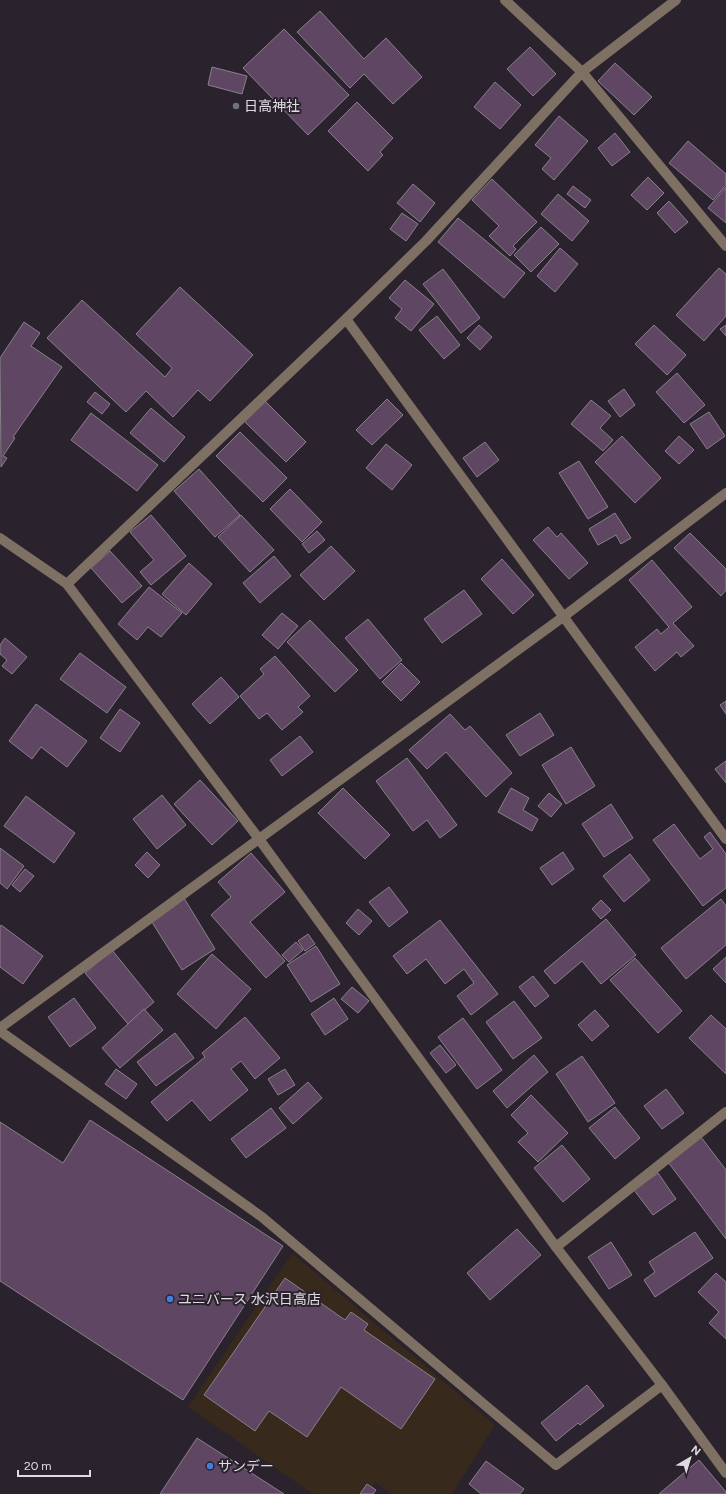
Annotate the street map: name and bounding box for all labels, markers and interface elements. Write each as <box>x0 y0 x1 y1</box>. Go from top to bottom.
place label: 日高神社 <box>244 98 300 115</box>
marker: 日高神社 <box>231 101 241 111</box>
place label: ユニバース 水沢日高店 <box>178 1291 321 1308</box>
marker: ユニバース 水沢日高店 <box>165 1294 175 1304</box>
north arrow <box>670 1438 710 1478</box>
text: N <box>688 1443 703 1458</box>
scale bar <box>18 1452 90 1478</box>
place label: サンデー <box>218 1458 274 1475</box>
text: 20 m <box>24 1459 52 1473</box>
marker: サンデー <box>205 1461 215 1471</box>

